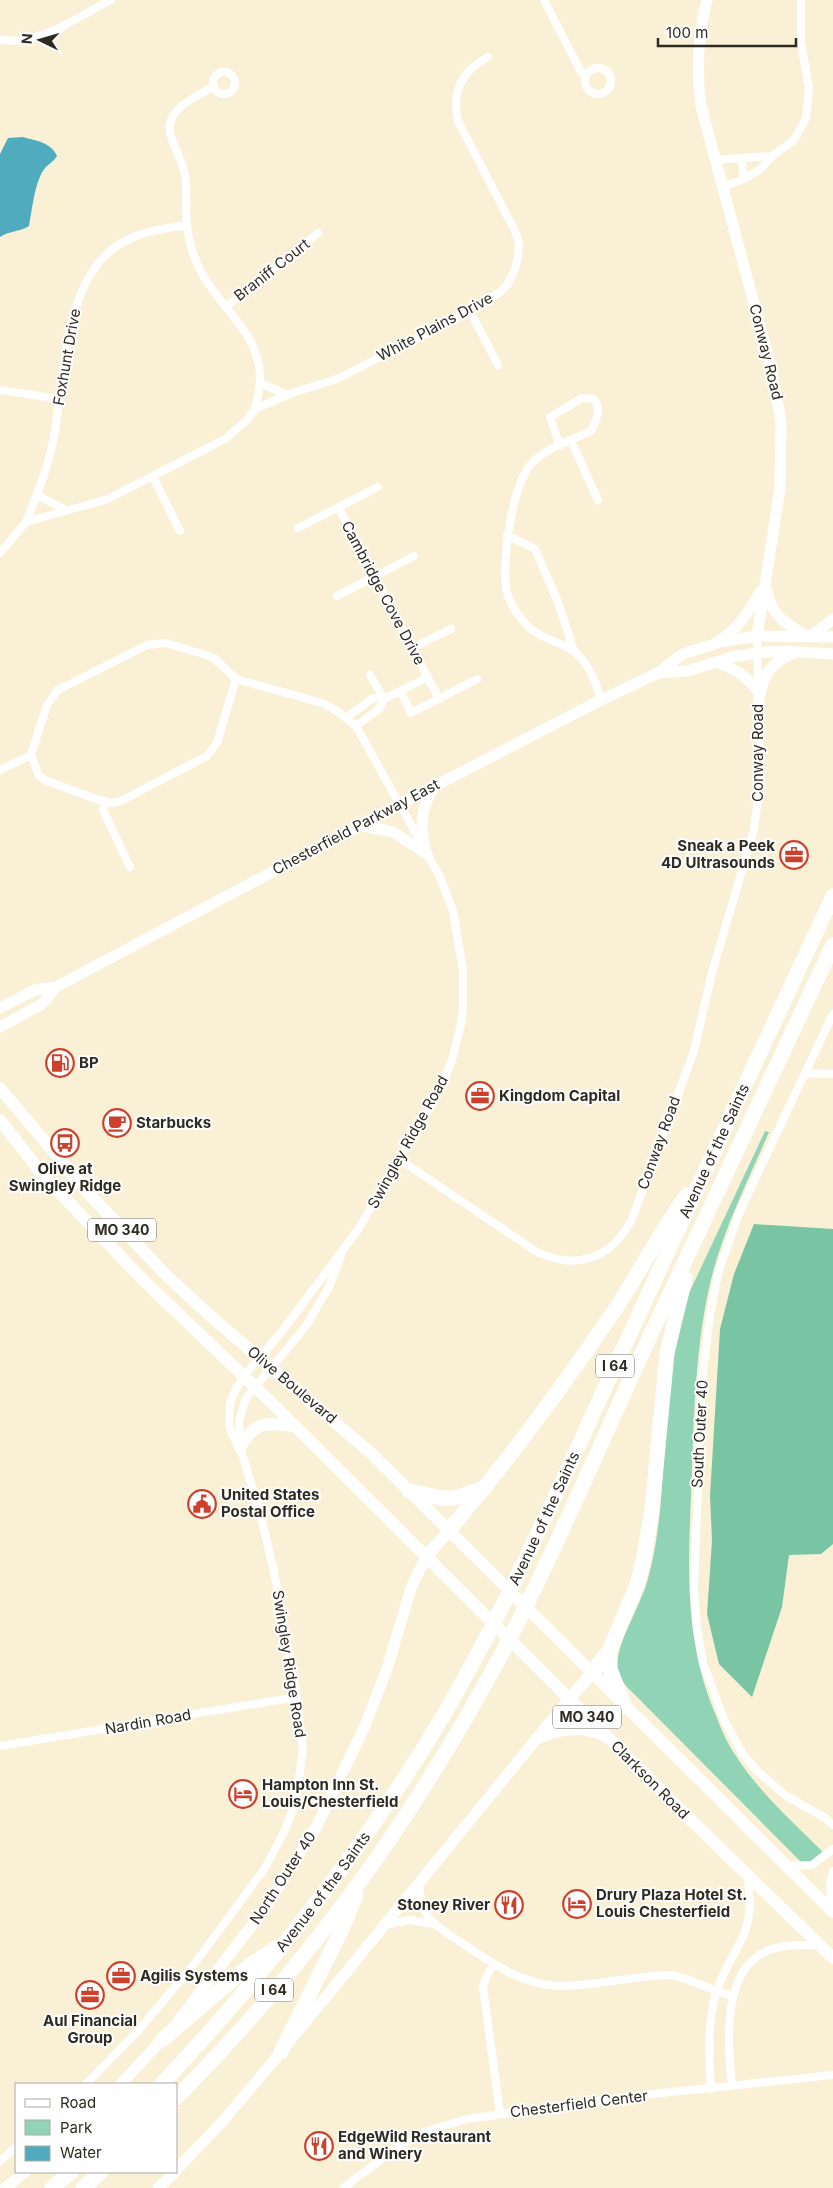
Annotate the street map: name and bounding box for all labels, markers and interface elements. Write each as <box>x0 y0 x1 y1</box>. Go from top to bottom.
north arrow <box>15 15 65 65</box>
scale bar <box>658 15 796 47</box>
text: 100 m <box>666 23 708 42</box>
text: N <box>18 33 35 45</box>
street label: Braniff Court <box>230 234 313 305</box>
street label: White Plains Drive <box>374 288 496 365</box>
street label: Conway Road <box>745 302 788 402</box>
street label: Foxhunt Drive <box>49 307 84 407</box>
street label: Cambridge Cove Drive <box>337 517 430 668</box>
street label: Conway Road <box>748 704 767 802</box>
street label: Chesterfield Parkway East <box>269 774 443 879</box>
place label: Sneak a Peek 4D Ultrasounds <box>661 836 775 872</box>
office icon: Sneak a Peek 4D Ultrasounds <box>779 840 809 870</box>
fuel station icon: BP <box>45 1048 75 1078</box>
place label: BP <box>79 1053 99 1072</box>
street label: Swingley Ridge Road <box>363 1072 452 1212</box>
street label: Avenue of the Saints <box>675 1080 753 1221</box>
office icon: Kingdom Capital <box>465 1081 495 1111</box>
place label: Kingdom Capital <box>499 1086 620 1105</box>
street label: Conway Road <box>633 1093 684 1192</box>
cafe icon: Starbucks <box>102 1108 132 1138</box>
place label: Starbucks <box>136 1113 211 1132</box>
bus stop icon: Olive at Swingley Ridge <box>50 1128 80 1158</box>
place label: Olive at Swingley Ridge <box>9 1159 121 1195</box>
road number: MO 340 <box>88 1218 156 1242</box>
street label: Olive Boulevard <box>244 1342 341 1428</box>
road number: I 64 <box>596 1354 634 1378</box>
street label: South Outer 40 <box>687 1379 712 1489</box>
street label: Avenue of the Saints <box>504 1448 584 1588</box>
place label: United States Postal Office <box>221 1485 319 1521</box>
public building icon: United States Postal Office <box>187 1489 217 1519</box>
street label: Swingley Ridge Road <box>268 1589 311 1739</box>
street label: Nardin Road <box>103 1705 193 1738</box>
road number: MO 340 <box>553 1705 621 1728</box>
street label: Clarkson Road <box>607 1736 694 1823</box>
place label: Hampton Inn St. Louis/Chesterfield <box>262 1775 398 1811</box>
hotel icon: Hampton Inn St. Louis/Chesterfield <box>228 1779 258 1809</box>
street label: North Outer 40 <box>245 1828 320 1928</box>
street label: Avenue of the Saints <box>271 1828 374 1956</box>
place label: Drury Plaza Hotel St. Louis Chesterfield <box>596 1885 747 1921</box>
hotel icon: Drury Plaza Hotel St. Louis Chesterfield <box>562 1889 592 1919</box>
restaurant icon: Stoney River <box>494 1890 524 1920</box>
place label: Stoney River <box>397 1895 490 1914</box>
office icon: Agilis Systems <box>106 1961 136 1991</box>
place label: Agilis Systems <box>140 1966 248 1985</box>
road number: I 64 <box>255 1978 293 2002</box>
office icon: Aul Financial Group <box>75 1980 105 2010</box>
place label: Aul Financial Group <box>43 2011 137 2047</box>
legend <box>15 2083 178 2173</box>
street label: Chesterfield Center <box>509 2086 649 2121</box>
text: Road <box>60 2093 96 2112</box>
text: Park <box>60 2118 93 2137</box>
place label: EdgeWild Restaurant and Winery <box>338 2127 492 2163</box>
restaurant icon: EdgeWild Restaurant and Winery <box>304 2131 334 2161</box>
text: Water <box>60 2143 102 2162</box>

